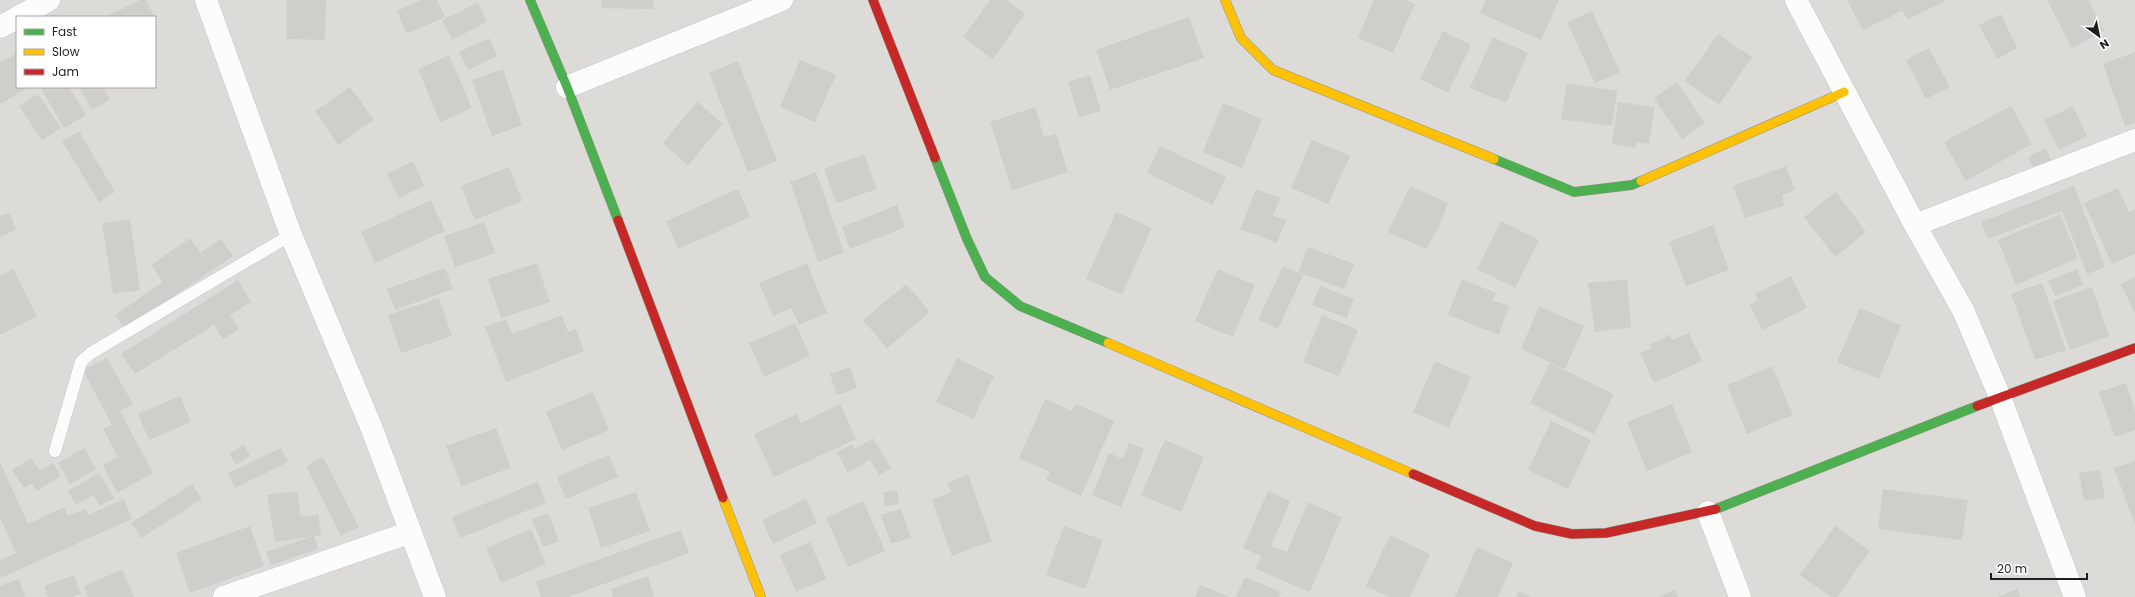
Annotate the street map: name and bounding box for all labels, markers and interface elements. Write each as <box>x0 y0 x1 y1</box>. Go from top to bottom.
legend <box>16 16 156 88</box>
north arrow <box>2079 16 2119 56</box>
text: Fast <box>52 23 77 40</box>
text: N <box>2097 35 2112 53</box>
text: Slow <box>52 43 80 60</box>
text: Jam <box>52 63 79 80</box>
scale bar <box>1991 555 2087 581</box>
text: 20 m <box>1997 560 2027 577</box>

